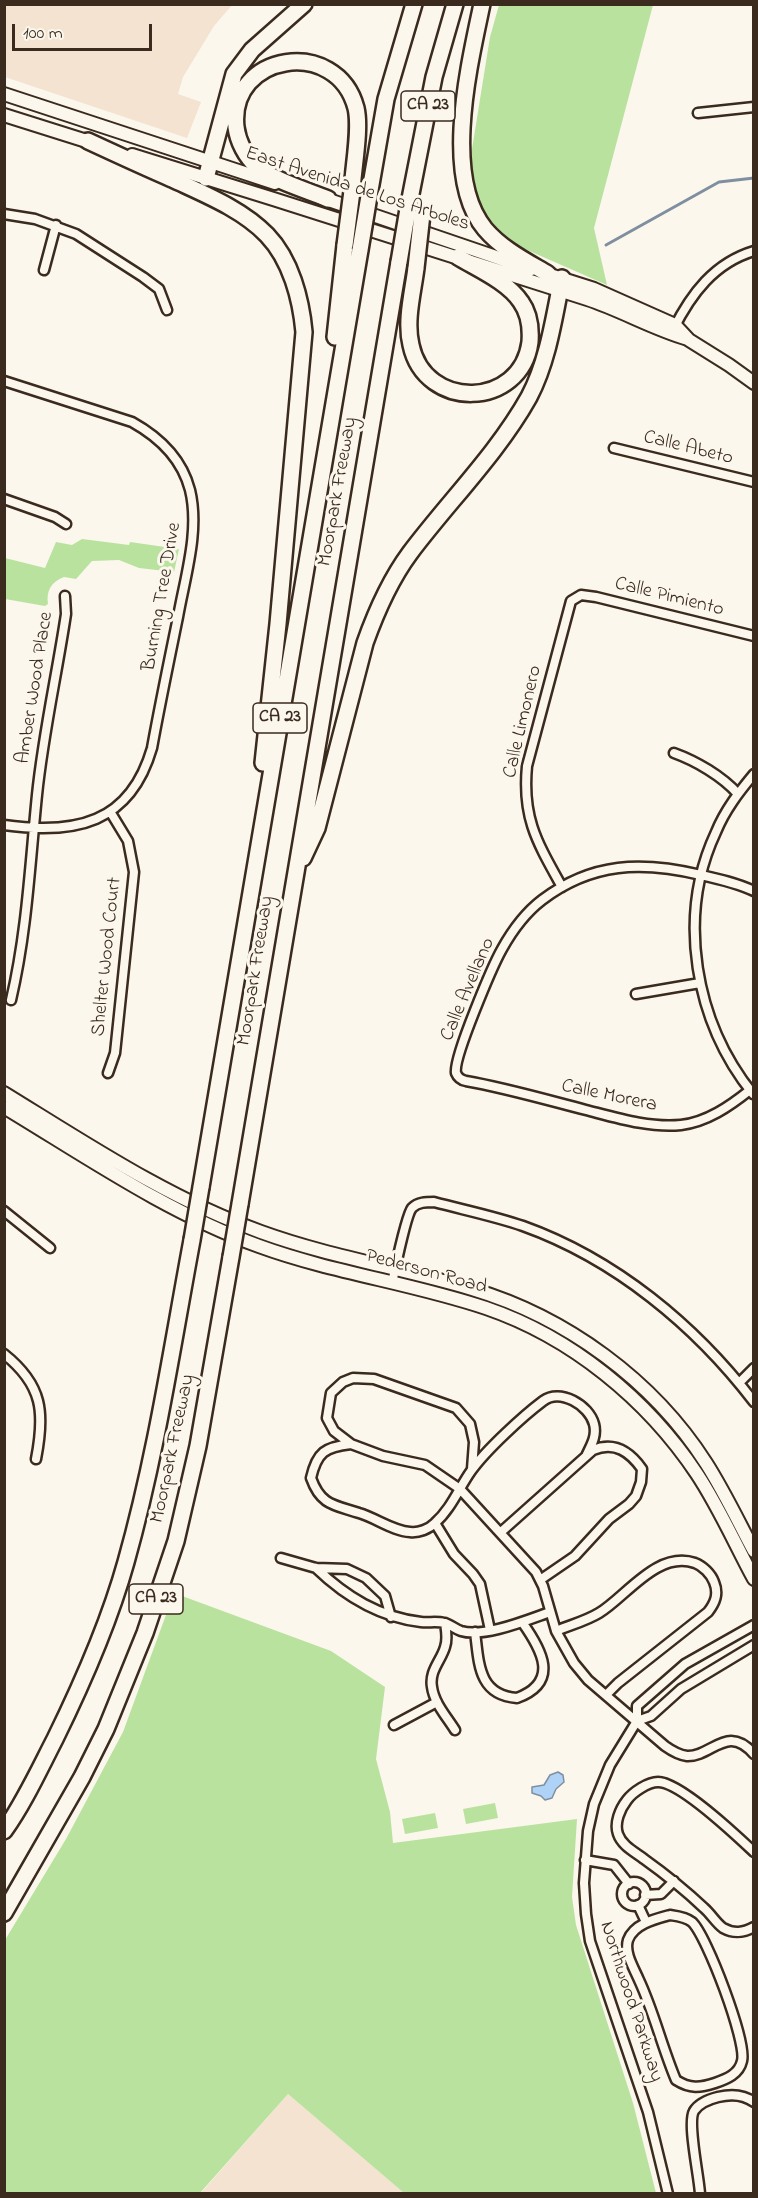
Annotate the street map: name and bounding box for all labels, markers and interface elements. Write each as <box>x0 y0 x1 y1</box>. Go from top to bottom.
scale bar <box>15 12 154 50</box>
text: 100 m <box>23 21 63 47</box>
road number: CA 23 <box>401 91 455 121</box>
street label: East Avenida de Los Arboles <box>242 142 472 238</box>
street label: Moorpark Freeway <box>314 415 364 569</box>
street label: Calle Abeto <box>641 426 735 472</box>
street label: Burning Tree Drive <box>138 521 188 673</box>
street label: Calle Pimiento <box>612 573 726 623</box>
street label: Amber Wood Place <box>12 610 60 766</box>
street label: Calle Limonero <box>499 663 549 781</box>
road number: CA 23 <box>253 703 307 733</box>
street label: Shelter Wood Court <box>88 876 128 1038</box>
street label: Moorpark Freeway <box>233 894 281 1048</box>
street label: Calle Avellano <box>436 935 502 1045</box>
street label: Calle Morera <box>559 1075 659 1119</box>
street label: Pederson Road <box>363 1245 489 1301</box>
street label: Moorpark Freeway <box>147 1373 201 1525</box>
road number: CA 23 <box>129 1584 183 1614</box>
street label: Northwood Parkway <box>593 1919 667 2085</box>

